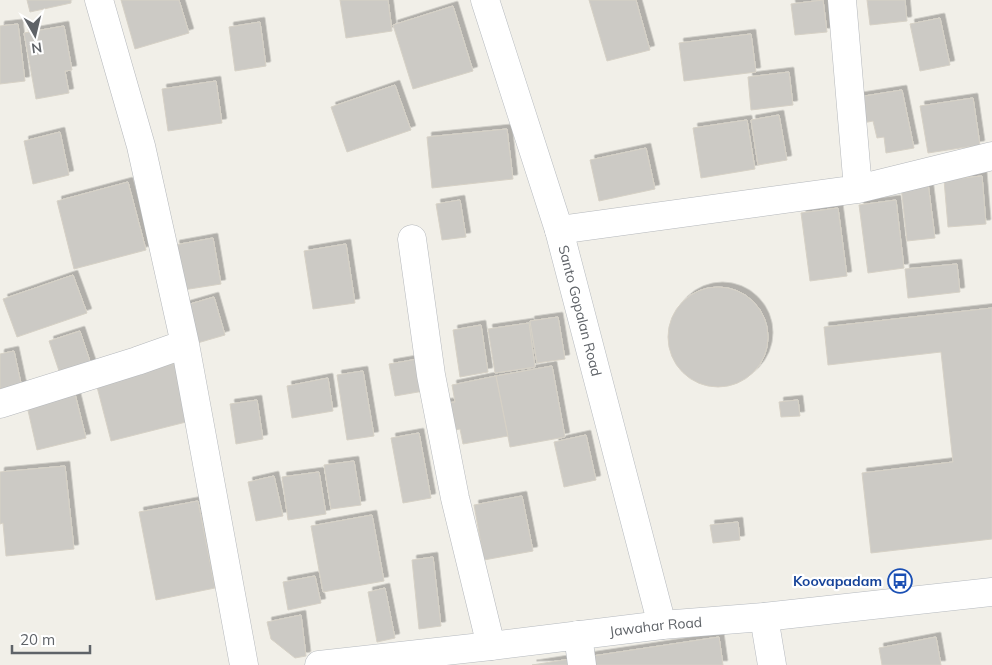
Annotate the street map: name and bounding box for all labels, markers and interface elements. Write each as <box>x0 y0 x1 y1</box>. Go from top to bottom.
north arrow <box>10 10 60 60</box>
text: N <box>30 38 43 58</box>
street label: Santo Gopalan Road <box>554 243 606 378</box>
bus stop icon: Koovapadam <box>887 568 913 594</box>
place label: Koovapadam <box>793 572 882 590</box>
street label: Jawahar Road <box>608 613 703 640</box>
scale bar <box>12 622 90 654</box>
text: 20 m <box>20 630 55 649</box>

